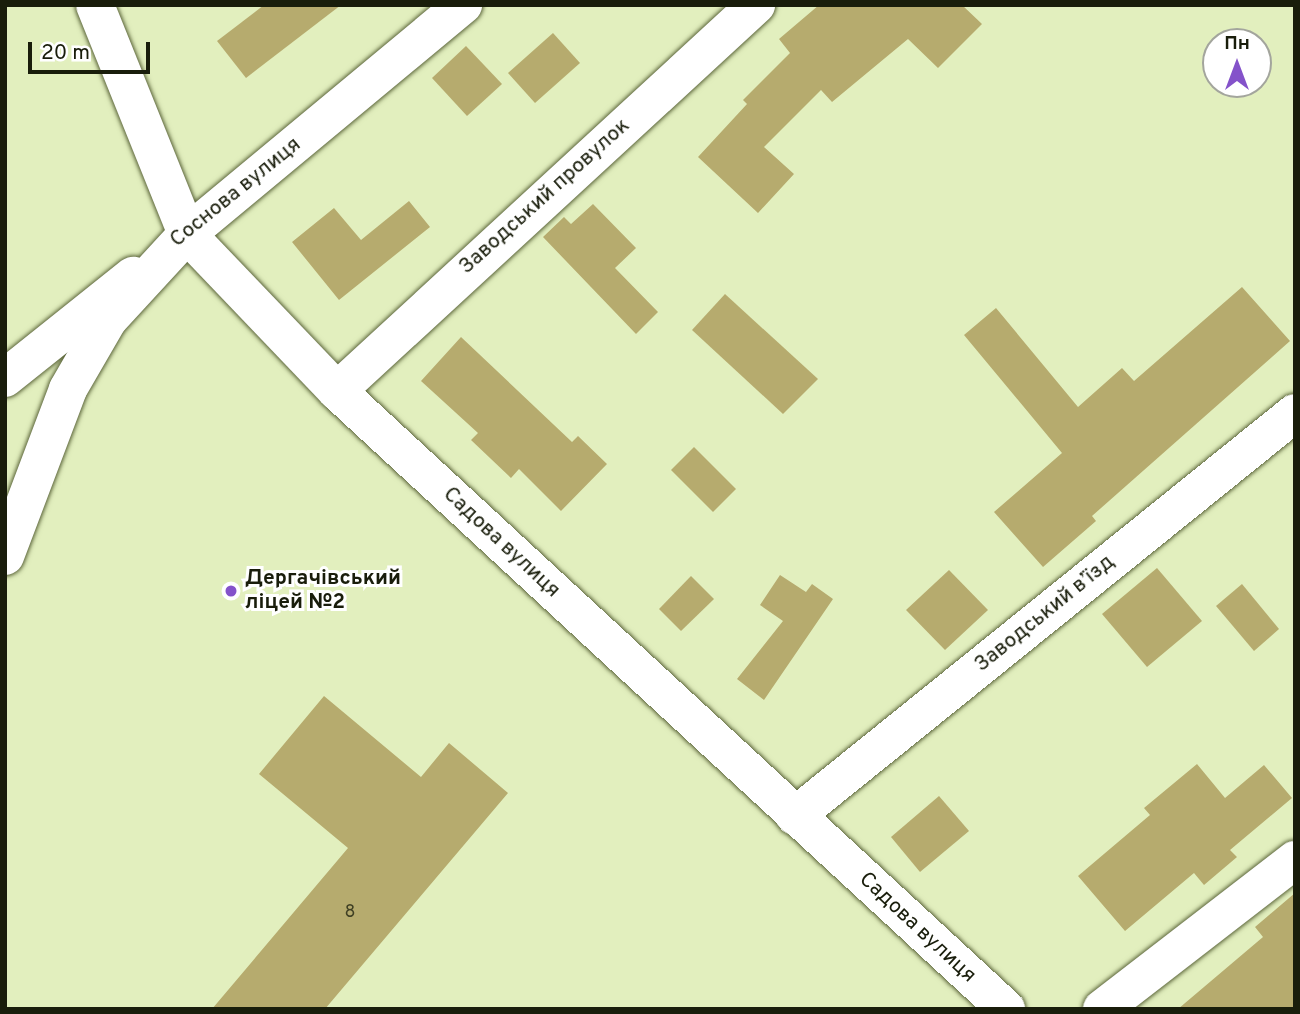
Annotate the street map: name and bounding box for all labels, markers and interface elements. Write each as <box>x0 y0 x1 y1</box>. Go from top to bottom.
scale bar <box>32 28 154 72</box>
north arrow <box>1202 28 1272 98</box>
text: Пн <box>1224 32 1250 56</box>
text: 20 m <box>41 40 90 67</box>
street label: Заводський провулок <box>455 114 635 280</box>
street label: Соснова вулиця <box>166 133 306 253</box>
street label: Садова вулиця <box>437 482 565 604</box>
street label: Заводський в’їзд <box>970 550 1120 678</box>
place label: Дергачівський ліцей №2 <box>245 566 401 616</box>
marker: Дергачівський ліцей №2 <box>223 583 239 599</box>
street label: Садова вулиця <box>853 867 981 989</box>
house number: 8 <box>345 902 355 924</box>

